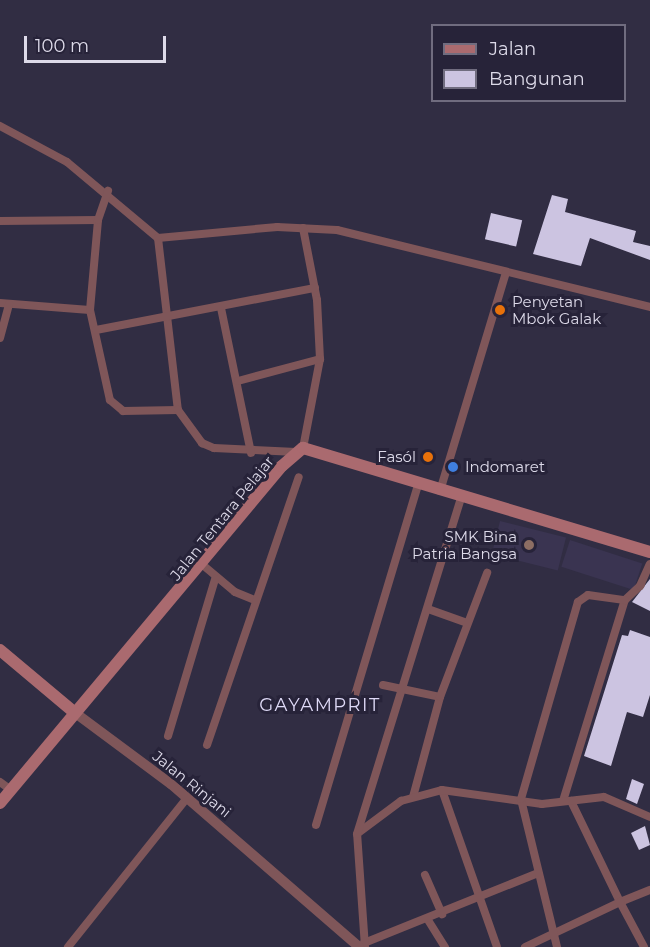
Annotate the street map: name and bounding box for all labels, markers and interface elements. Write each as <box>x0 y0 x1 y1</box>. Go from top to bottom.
scale bar <box>27 24 170 62</box>
legend <box>431 24 626 102</box>
text: 100 m <box>35 35 89 57</box>
text: Jalan <box>489 38 536 60</box>
text: Bangunan <box>489 68 585 90</box>
place label: Penyetan Mbok Galak <box>512 292 601 327</box>
marker: Penyetan Mbok Galak <box>493 303 507 317</box>
place label: Fasól <box>377 448 416 466</box>
marker: Fasól <box>421 450 435 464</box>
street label: Jalan Tentara Pelajar <box>166 452 278 584</box>
place label: Indomaret <box>465 458 545 476</box>
marker: Indomaret <box>446 460 460 474</box>
place label: SMK Bina Patria Bangsa <box>412 527 517 562</box>
marker: SMK Bina Patria Bangsa <box>522 538 536 552</box>
district label: GAYAMPRIT <box>259 694 381 716</box>
street label: Jalan Rinjani <box>149 747 235 821</box>

